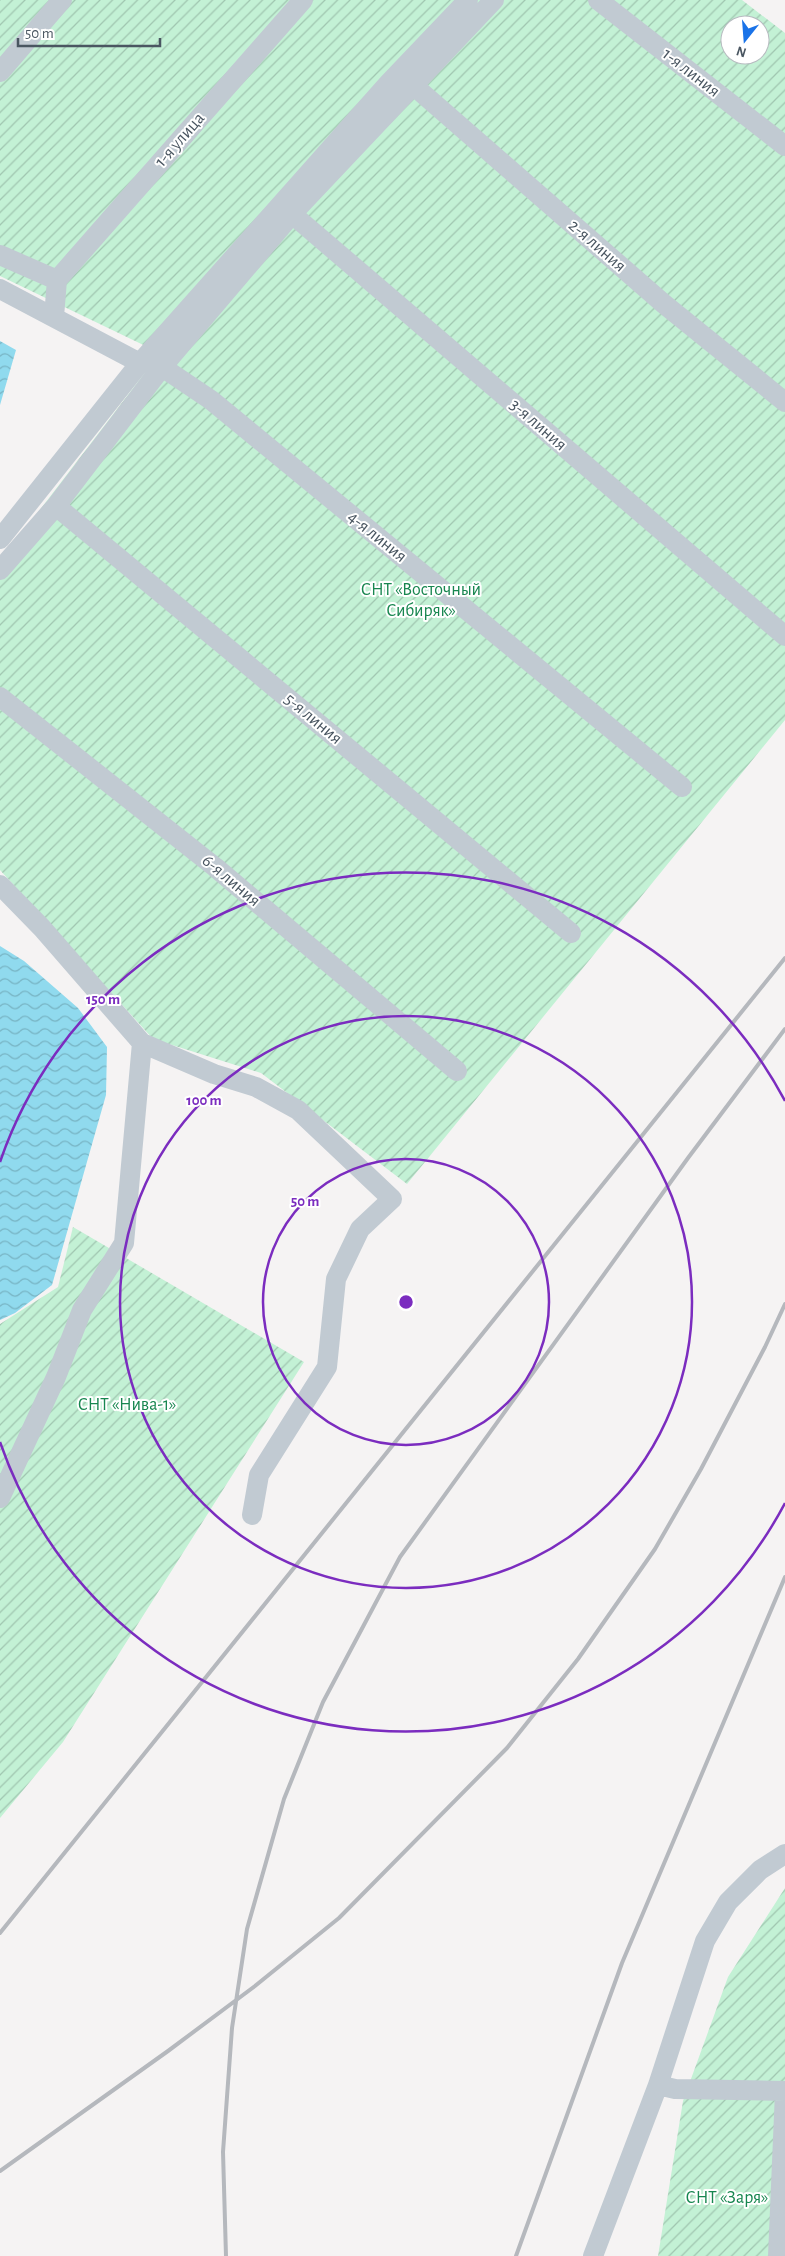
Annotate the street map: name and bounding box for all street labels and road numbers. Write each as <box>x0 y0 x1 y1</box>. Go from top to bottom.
street label: 1-я линия <box>659 45 723 101</box>
street label: 1-я улица <box>152 109 208 171</box>
street label: 2-я линия <box>565 216 629 276</box>
street label: 3-я линия <box>506 396 570 454</box>
street label: 4-я линия <box>344 508 410 566</box>
street label: 5-я линия <box>281 690 345 748</box>
street label: 6-я линия <box>198 852 264 910</box>

